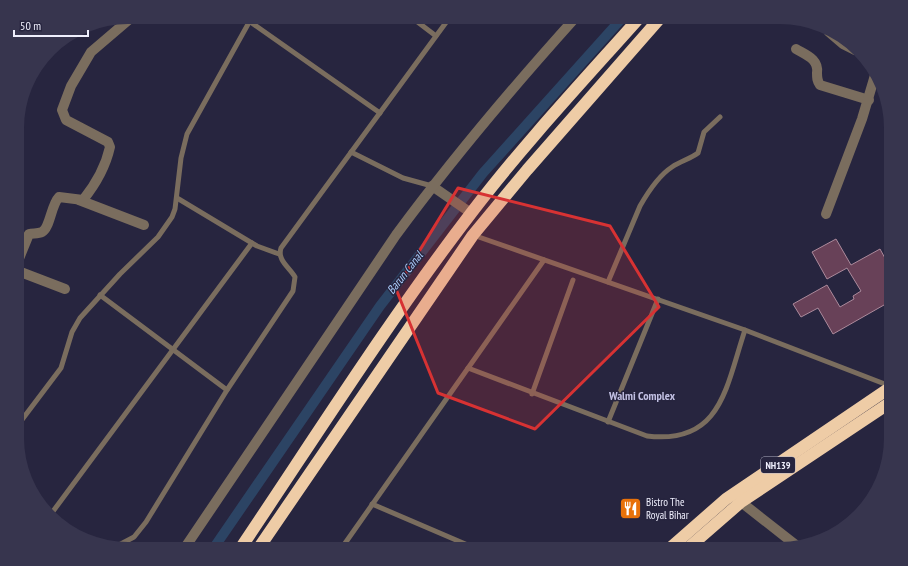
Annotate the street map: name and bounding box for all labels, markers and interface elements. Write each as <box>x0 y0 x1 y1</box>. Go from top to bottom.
scale bar <box>14 12 88 38</box>
text: 50 m <box>20 18 41 33</box>
water label: Barun Canal <box>383 248 427 297</box>
district label: Walmi Complex <box>608 388 676 403</box>
road number: NH139 <box>761 457 795 473</box>
restaurant icon: Bistro The Royal Bihar <box>618 495 644 521</box>
place label: Bistro The Royal Bihar <box>646 495 689 522</box>

